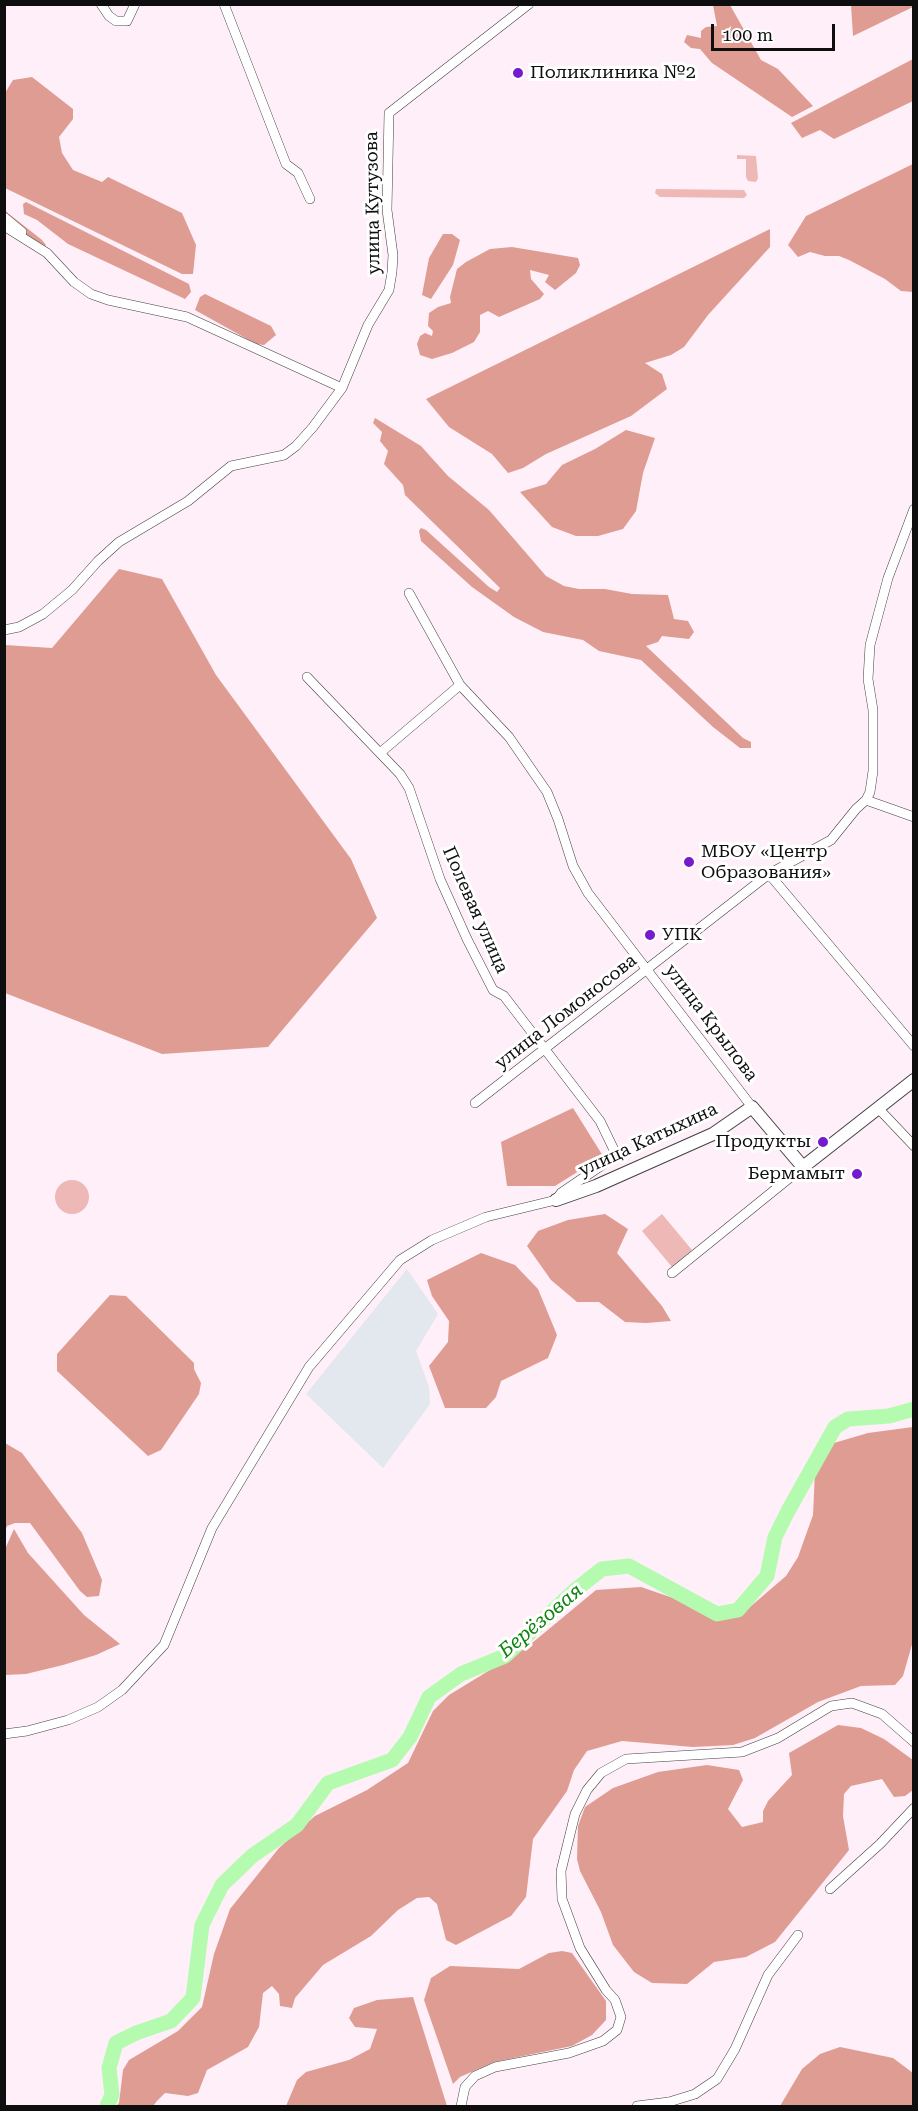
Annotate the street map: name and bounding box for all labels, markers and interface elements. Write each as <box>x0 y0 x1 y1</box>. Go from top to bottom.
scale bar <box>714 12 838 50</box>
text: 100 m <box>722 24 773 45</box>
place label: Поликлиника №2 <box>530 62 696 84</box>
marker: Поликлиника №2 <box>511 66 525 80</box>
street label: улица Кутузова <box>361 131 385 275</box>
place label: МБОУ «Центр Образования» <box>701 841 831 884</box>
street label: Полевая улица <box>437 843 513 977</box>
marker: МБОУ «Центр Образования» <box>682 855 696 869</box>
place label: УПК <box>662 924 702 946</box>
marker: УПК <box>643 928 657 942</box>
street label: улица Ломоносова <box>491 950 641 1074</box>
street label: улица Крылова <box>660 960 762 1086</box>
street label: улица Катыхина <box>575 1098 721 1182</box>
place label: Продукты <box>715 1131 811 1153</box>
marker: Продукты <box>816 1135 830 1149</box>
place label: Бермамыт <box>748 1163 845 1185</box>
marker: Бермамыт <box>850 1167 864 1181</box>
water label: Берёзовая <box>494 1579 588 1663</box>

